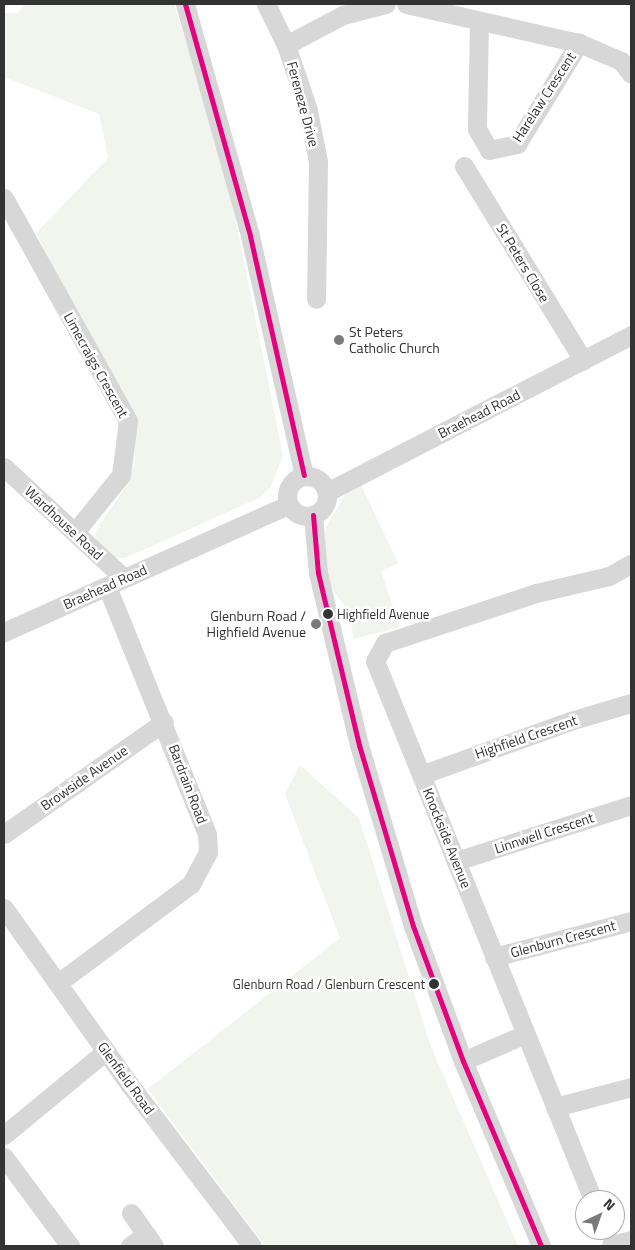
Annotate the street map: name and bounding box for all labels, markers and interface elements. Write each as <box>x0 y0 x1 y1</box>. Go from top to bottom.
street label: Harelaw Crescent <box>509 49 579 145</box>
street label: Fereneze Drive <box>284 59 322 149</box>
street label: St Peters Close <box>493 221 553 305</box>
street label: Limecraigs Crescent <box>60 309 132 421</box>
place label: St Peters Catholic Church <box>349 324 440 357</box>
marker: St Peters Catholic Church <box>333 334 345 346</box>
street label: Braehead Road <box>435 386 523 442</box>
street label: Wardhouse Road <box>21 483 107 563</box>
street label: Braehead Road <box>60 561 150 613</box>
place label: Highfield Avenue <box>337 606 429 622</box>
place label: Glenburn Road / Highfield Avenue <box>206 608 306 640</box>
marker: Highfield Avenue <box>323 609 333 619</box>
marker: Glenburn Road / Highfield Avenue <box>310 618 322 630</box>
street label: Highfield Crescent <box>473 712 579 762</box>
street label: Browside Avenue <box>37 742 131 814</box>
street label: Bardrain Road <box>165 742 211 826</box>
street label: Knockside Avenue <box>419 785 475 891</box>
street label: Linnwell Crescent <box>492 809 596 857</box>
street label: Glenburn Crescent <box>509 917 617 961</box>
place label: Glenburn Road / Glenburn Crescent <box>233 976 425 992</box>
marker: Glenburn Road / Glenburn Crescent <box>429 979 439 989</box>
street label: Glenfield Road <box>94 1039 158 1117</box>
north arrow <box>575 1190 625 1240</box>
text: N <box>599 1193 620 1215</box>

